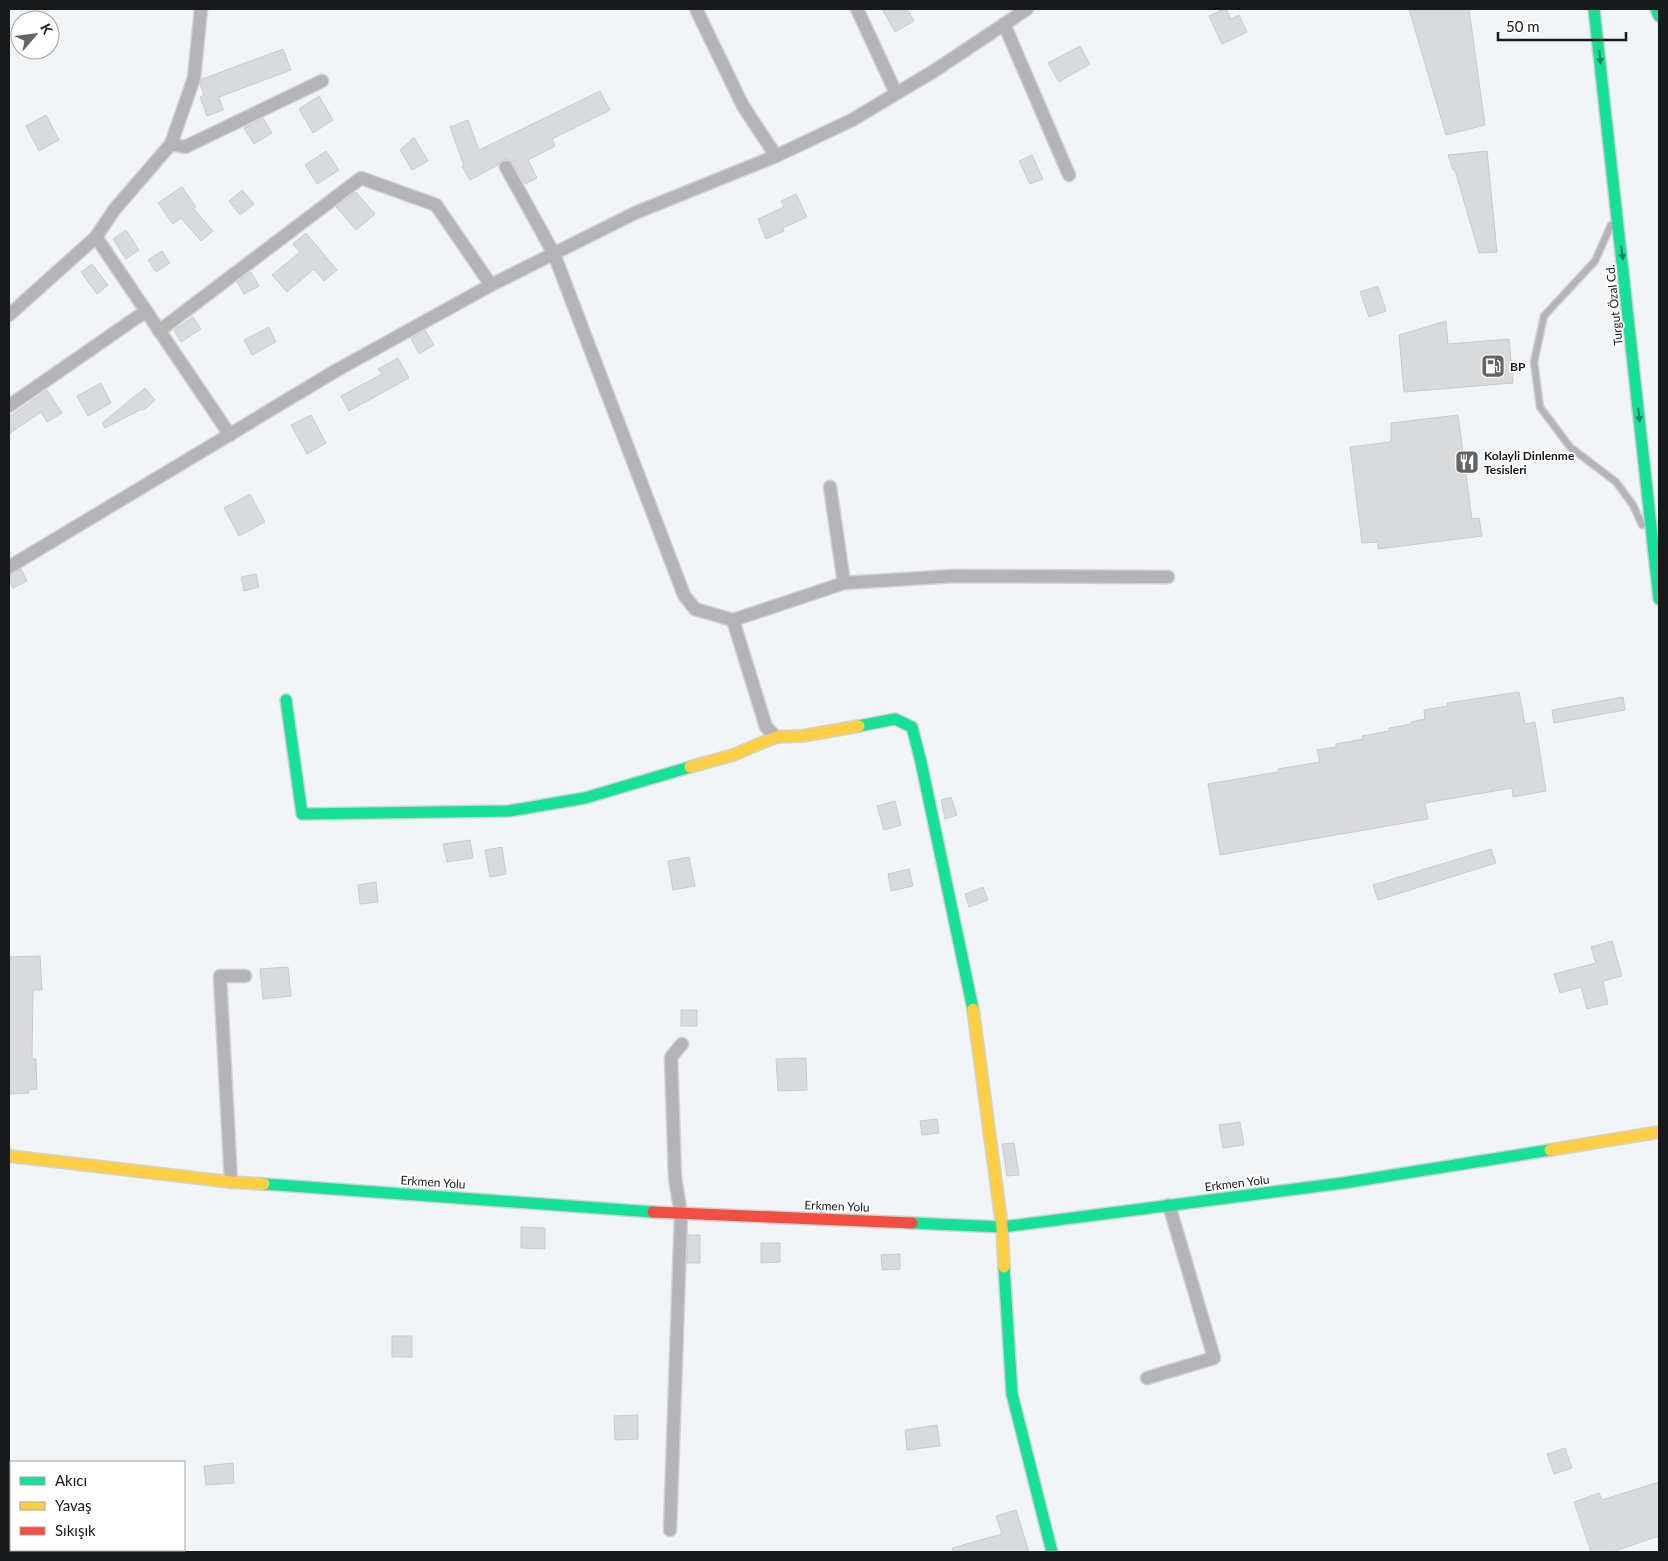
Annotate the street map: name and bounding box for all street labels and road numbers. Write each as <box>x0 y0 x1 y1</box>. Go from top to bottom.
street label: Turgut Özal Cd. <box>1602 264 1626 346</box>
street label: Erkmen Yolu <box>400 1172 466 1192</box>
street label: Erkmen Yolu <box>1204 1172 1270 1194</box>
street label: Erkmen Yolu <box>804 1197 870 1215</box>

